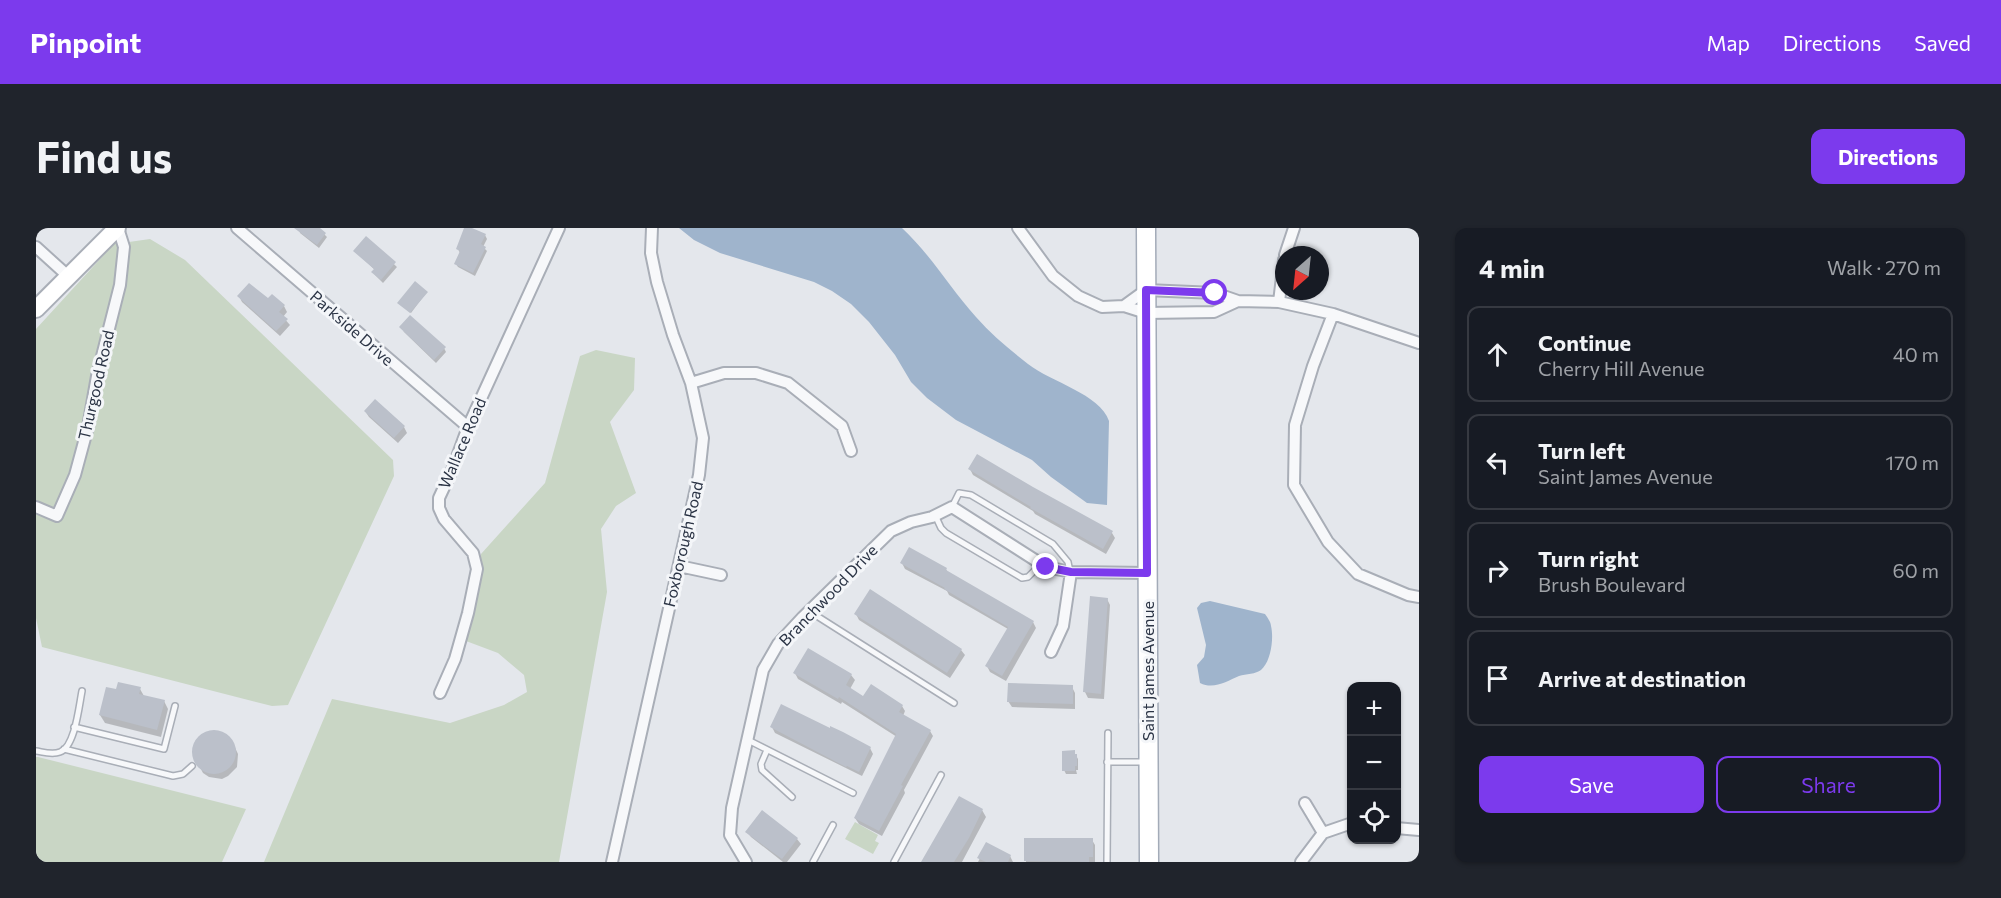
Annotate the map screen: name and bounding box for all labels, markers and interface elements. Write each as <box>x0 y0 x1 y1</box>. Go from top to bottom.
text: Pinpoint <box>30 25 141 59</box>
text: Map <box>1707 30 1750 55</box>
text: Directions <box>1783 30 1881 55</box>
text: Saved <box>1914 30 1971 55</box>
button: Directions <box>1811 129 1965 184</box>
text: Find us <box>36 130 172 182</box>
north arrow <box>1275 246 1329 300</box>
text: 4 min <box>1479 252 1545 283</box>
text: Walk · 270 m <box>1827 255 1941 279</box>
route start <box>1201 279 1227 305</box>
street label: Parkside Drive <box>307 286 398 369</box>
street label: Thurgood Road <box>74 328 117 442</box>
text: Continue <box>1538 329 1631 356</box>
icon: ahead <box>1481 338 1514 371</box>
text: 40 m <box>1893 342 1939 366</box>
text: Cherry Hill Avenue <box>1538 356 1705 380</box>
street label: Wallace Road <box>434 394 489 491</box>
text: Turn left <box>1538 437 1625 464</box>
icon: left <box>1481 446 1514 479</box>
text: 170 m <box>1886 450 1939 474</box>
text: Saint James Avenue <box>1538 464 1713 488</box>
street label: Foxborough Road <box>659 479 706 609</box>
street label: Branchwood Drive <box>774 540 881 649</box>
text: Turn right <box>1538 545 1639 572</box>
route end <box>1032 553 1058 579</box>
icon: right <box>1481 554 1514 587</box>
text: 60 m <box>1893 558 1939 582</box>
text: Brush Boulevard <box>1538 572 1686 596</box>
street label: Saint James Avenue <box>1138 601 1157 741</box>
icon: arrive <box>1481 662 1514 695</box>
text: Arrive at destination <box>1538 665 1746 692</box>
map controls <box>1347 682 1401 844</box>
button: + <box>1347 682 1401 736</box>
button: − <box>1347 736 1401 790</box>
button: Save <box>1479 756 1704 813</box>
button: Share <box>1716 756 1941 813</box>
button: locate <box>1347 790 1401 844</box>

